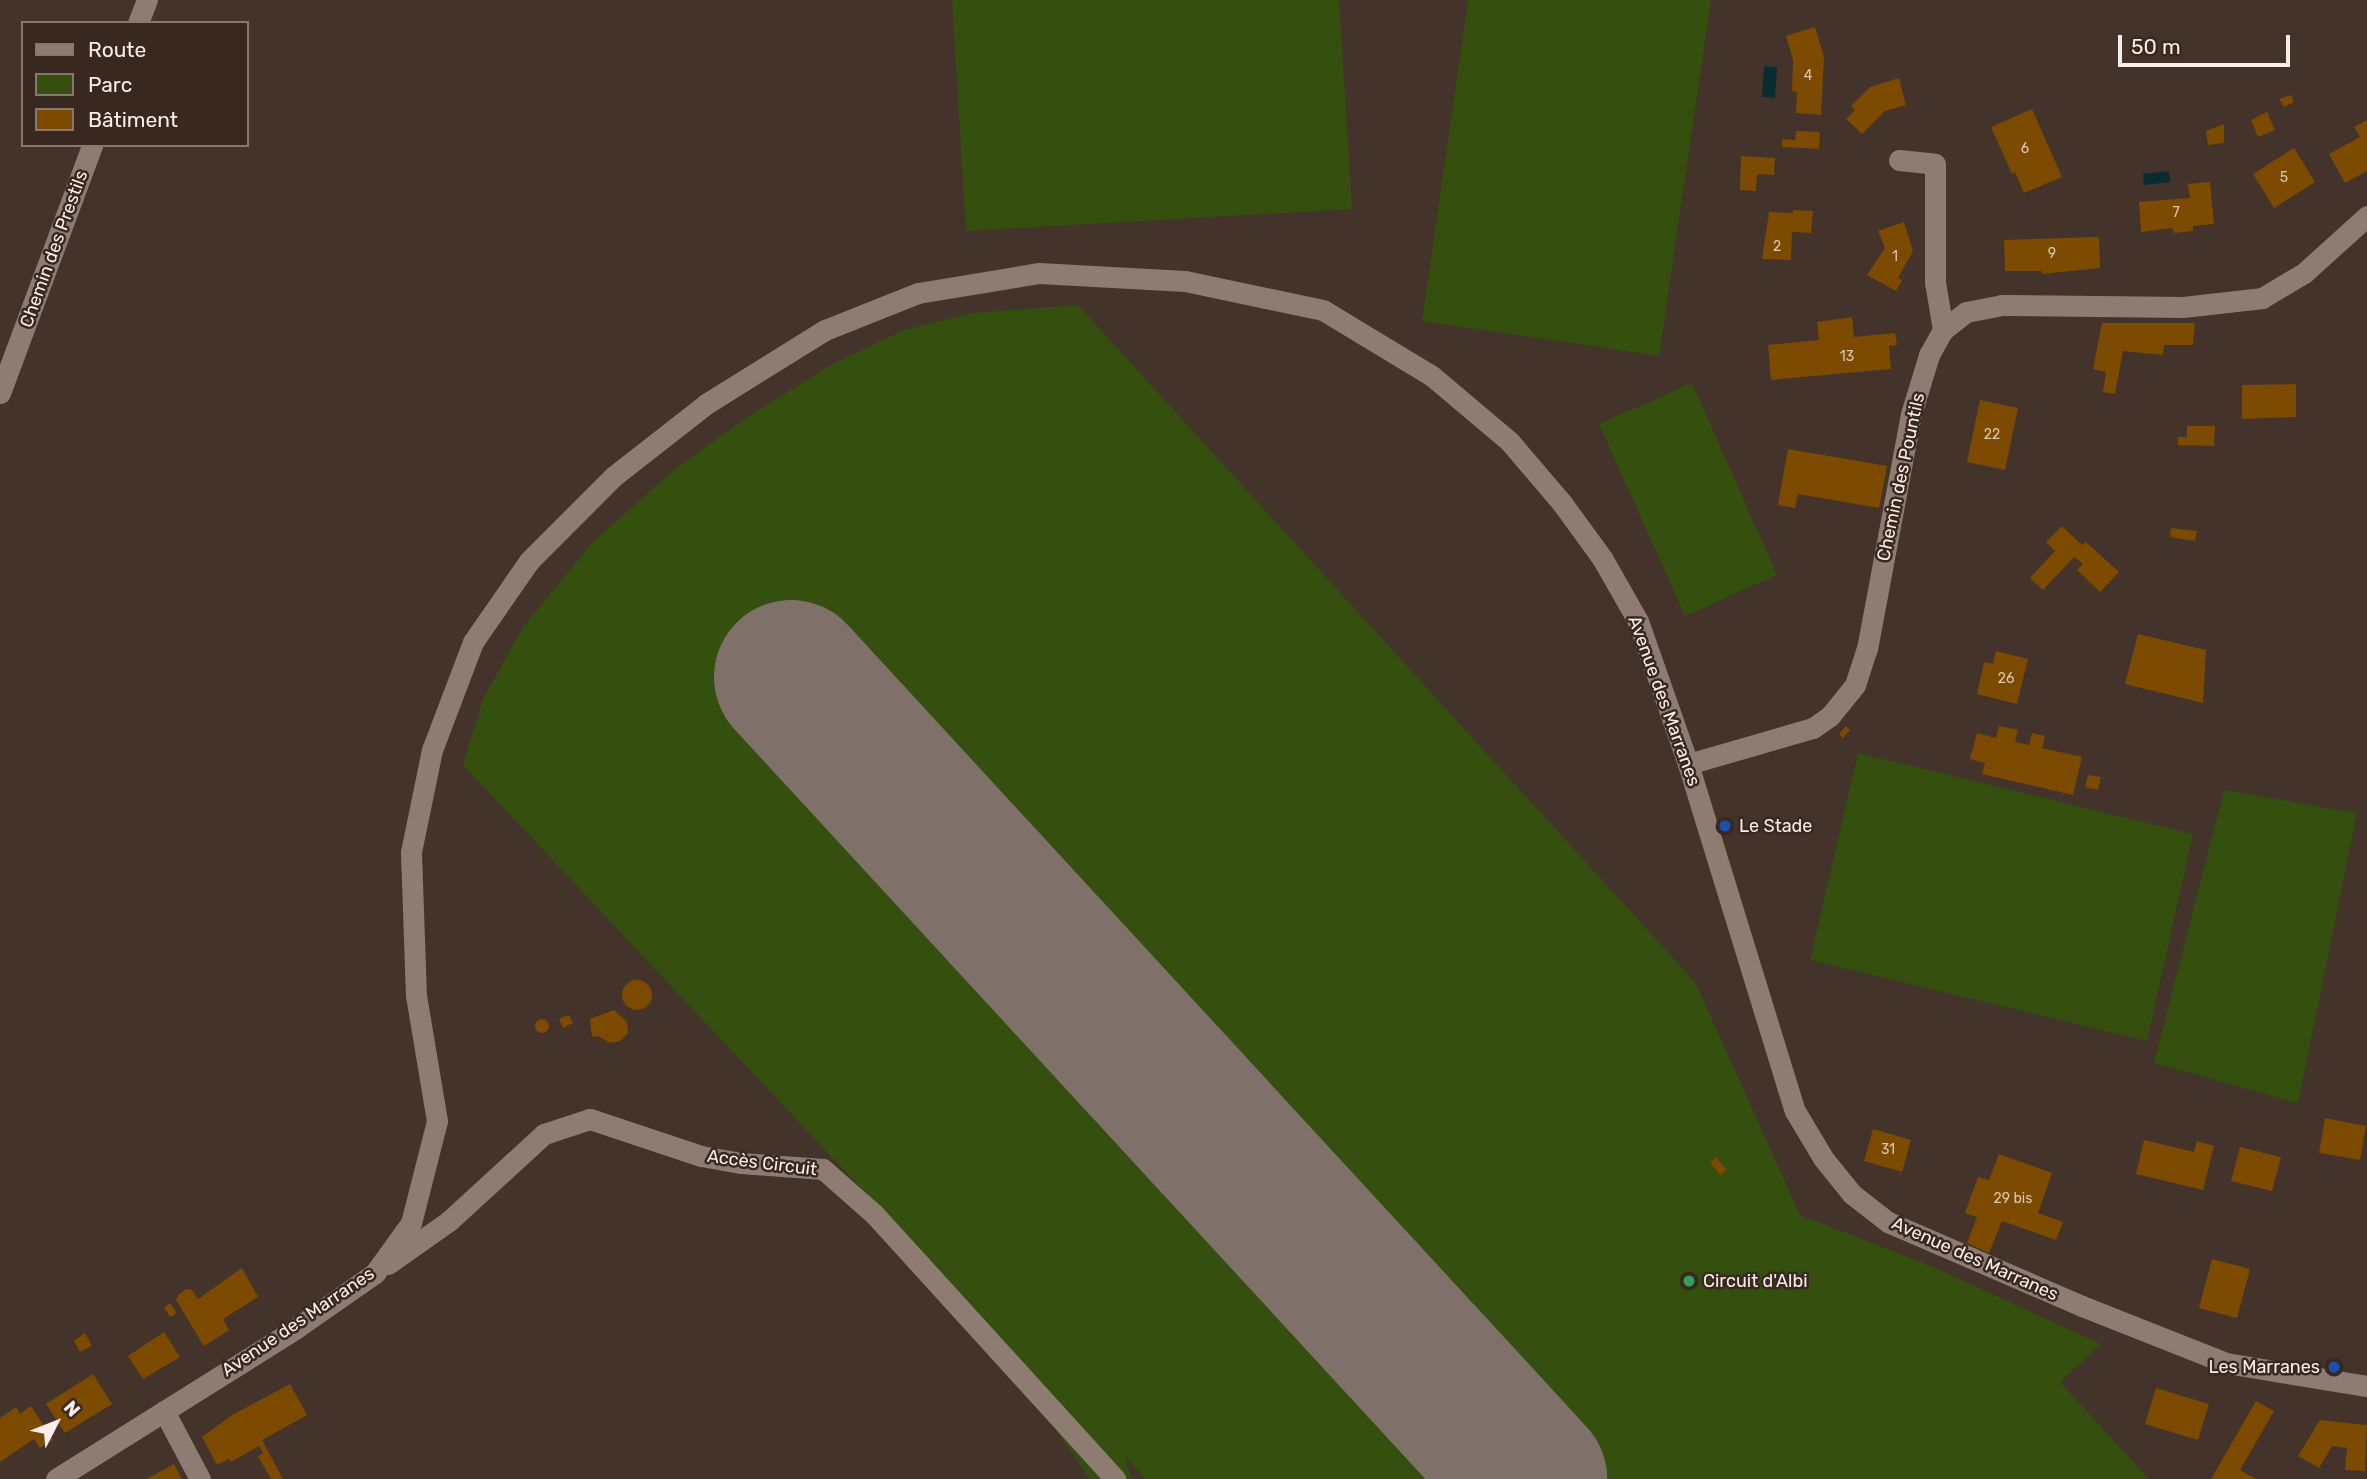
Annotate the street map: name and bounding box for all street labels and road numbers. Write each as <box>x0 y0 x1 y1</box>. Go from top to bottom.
street label: Chemin des Prestils <box>16 168 92 330</box>
street label: Chemin des Pountils <box>1873 391 1929 563</box>
street label: Avenue des Marranes <box>1623 613 1705 789</box>
street label: Accès Circuit <box>706 1146 818 1180</box>
street label: Avenue des Marranes <box>1889 1213 2061 1305</box>
street label: Avenue des Marranes <box>217 1263 379 1381</box>

